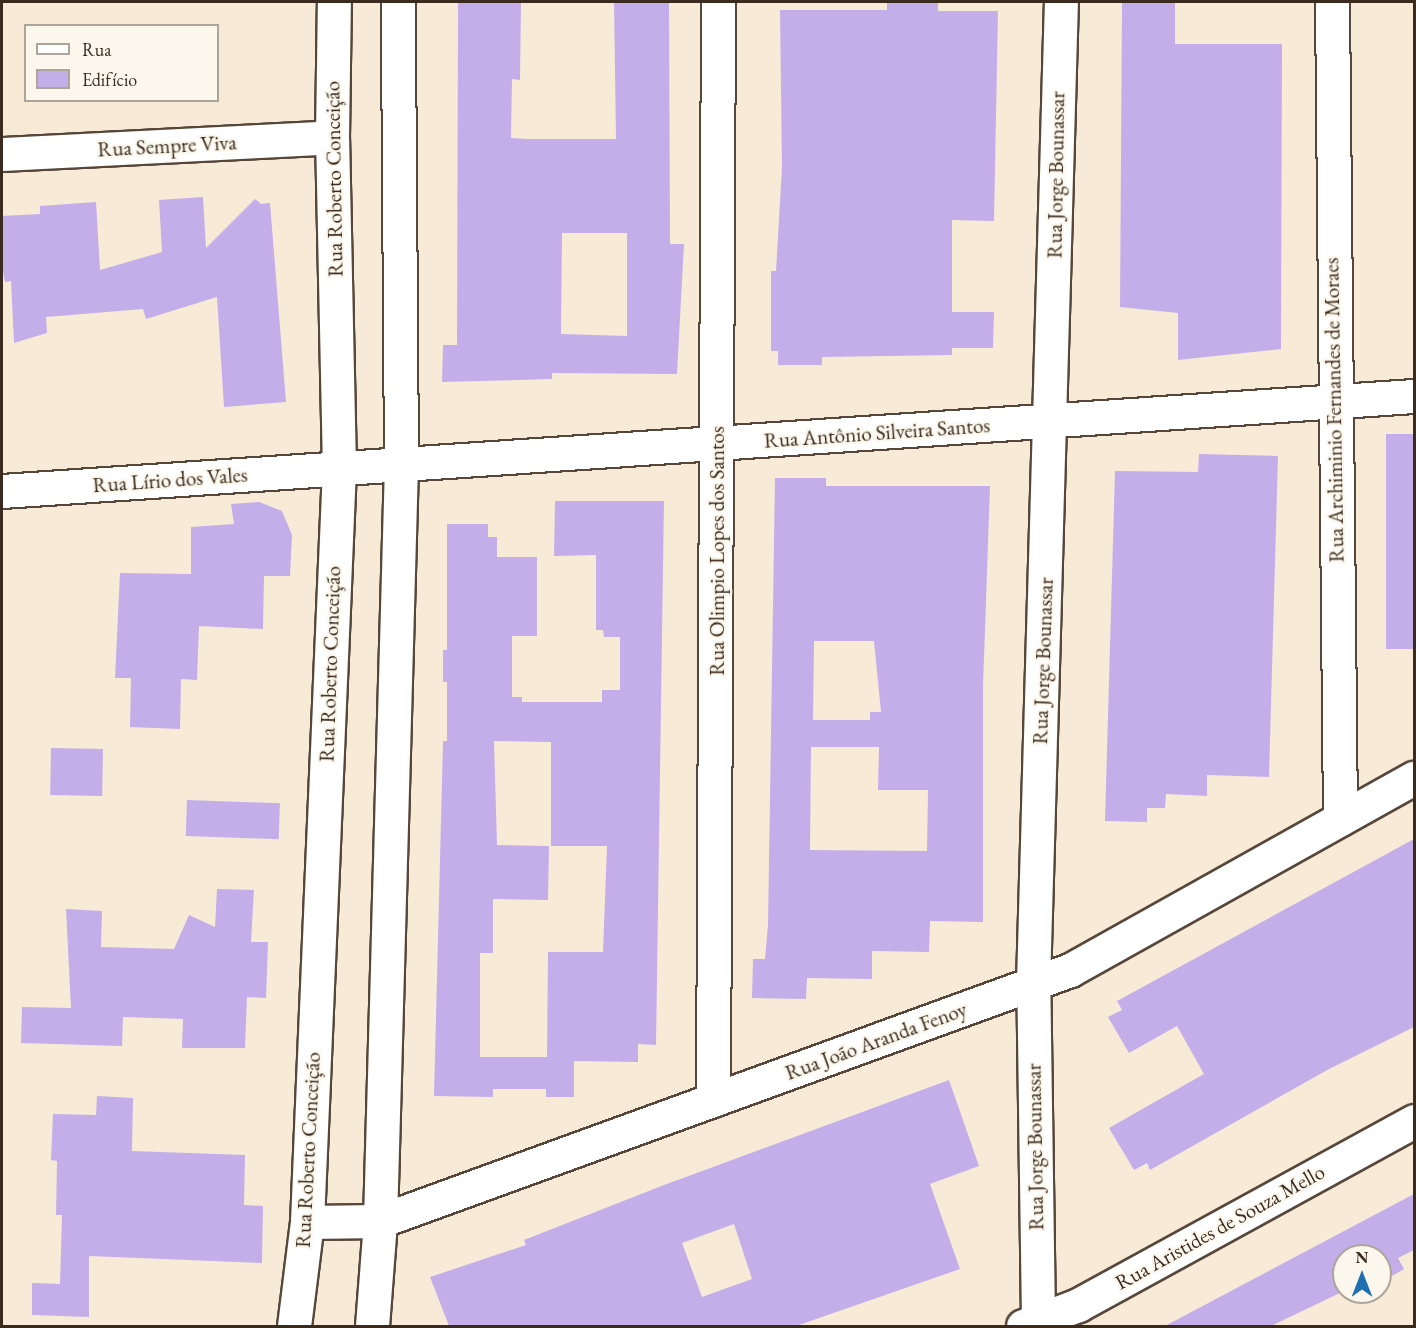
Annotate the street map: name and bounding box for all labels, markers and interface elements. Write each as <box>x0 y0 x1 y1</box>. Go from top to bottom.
legend <box>24 24 219 102</box>
text: Rua <box>82 38 112 61</box>
text: Edifício <box>82 68 137 91</box>
street label: Rua Roberto Conceição <box>320 81 348 277</box>
street label: Rua Jorge Bounassar <box>1042 91 1070 259</box>
street label: Rua Sempre Viva <box>97 130 237 162</box>
street label: Rua Archiminio Fernandes de Moraes <box>1319 257 1349 563</box>
street label: Rua Antônio Silveira Santos <box>763 413 991 453</box>
street label: Rua Olimpio Lopes dos Santos <box>704 426 730 676</box>
street label: Rua Lírio dos Vales <box>92 462 248 498</box>
street label: Rua Roberto Conceição <box>314 566 346 762</box>
street label: Rua Jorge Bounassar <box>1027 577 1059 745</box>
street label: Rua João Aranda Fenoy <box>782 996 970 1086</box>
street label: Rua Roberto Conceição <box>290 1051 326 1249</box>
street label: Rua Jorge Bounassar <box>1021 1063 1049 1231</box>
street label: Rua Aristides de Souza Mello <box>1111 1159 1329 1295</box>
north arrow <box>1332 1244 1392 1304</box>
text: N <box>1356 1247 1368 1268</box>

